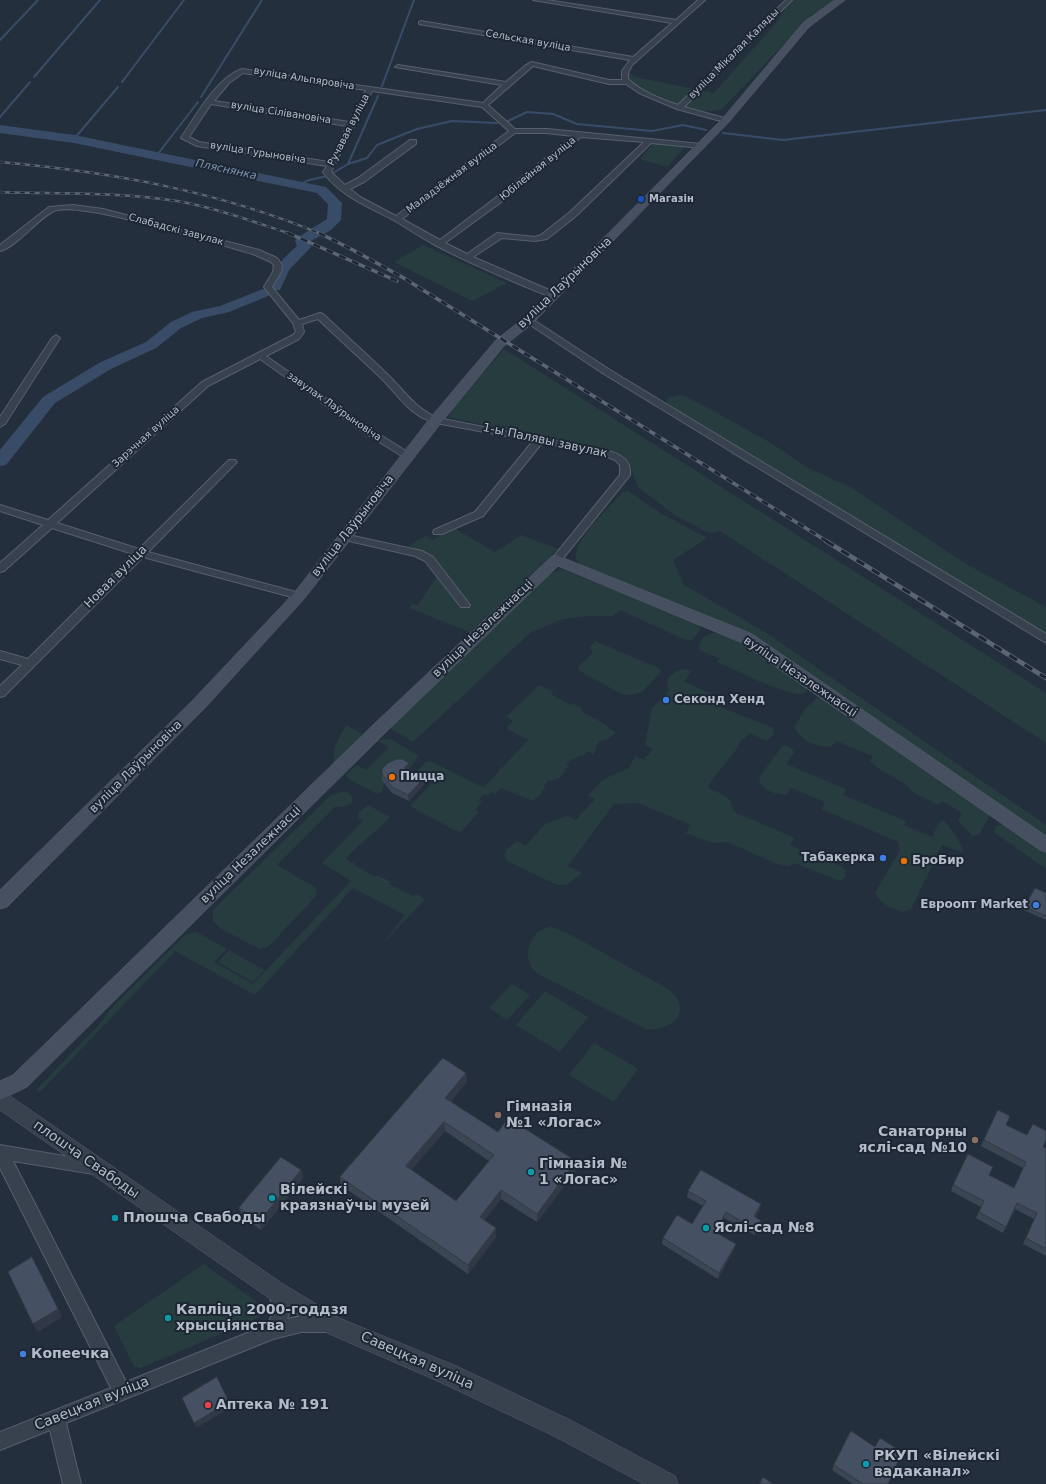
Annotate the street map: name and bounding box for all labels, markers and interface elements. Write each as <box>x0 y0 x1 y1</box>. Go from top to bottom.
street label: вуліца Мікалая Каляды <box>686 6 782 102</box>
street label: Сельская вуліца <box>485 28 571 54</box>
street label: вуліца Альпяровіча <box>253 65 355 93</box>
street label: Ручавая вуліца <box>326 92 372 168</box>
street label: вуліца Сілівановіча <box>230 99 332 127</box>
street label: Юбілейная вуліца <box>497 135 579 203</box>
street label: вуліца Гурыновіча <box>209 140 307 166</box>
street label: Маладзёжная вуліца <box>404 140 500 216</box>
water label: Пляснянка <box>194 157 258 183</box>
place label: Магазін <box>649 193 694 205</box>
marker: Магазін <box>636 194 646 204</box>
street label: Слабадскі завулак <box>127 212 225 248</box>
street label: вуліца Лаўрыновіча <box>515 234 615 332</box>
street label: завулак Лаўрыновіча <box>285 370 383 444</box>
street label: Зарэчная вуліца <box>110 404 182 470</box>
street label: 1-ы Палявы завулак <box>481 421 609 461</box>
street label: вуліца Лаўрыновіча <box>309 472 397 580</box>
street label: Новая вуліца <box>82 543 150 611</box>
street label: вуліца Незалежнасці <box>430 577 536 681</box>
street label: вуліца Незалежнасці <box>741 634 859 720</box>
place label: Секонд Хенд <box>674 693 765 707</box>
marker: Секонд Хенд <box>661 695 671 705</box>
street label: вуліца Лаўрыновіча <box>87 718 185 816</box>
place label: Пицца <box>400 770 444 784</box>
marker: Пицца <box>387 772 397 782</box>
street label: вуліца Незалежнасці <box>198 803 304 907</box>
place label: Табакерка <box>801 851 875 865</box>
marker: Табакерка <box>878 853 888 863</box>
place label: БроБир <box>912 854 964 868</box>
marker: БроБир <box>899 856 909 866</box>
place label: Евроопт Market <box>920 898 1028 912</box>
marker: Евроопт Market <box>1031 900 1041 910</box>
place label: Гімназія №1 «Логас» <box>506 1099 602 1132</box>
marker: Гімназія №1 «Логас» <box>493 1110 503 1120</box>
street label: плошча Свабоды <box>30 1117 142 1203</box>
place label: Санаторны яслі-сад №10 <box>859 1124 967 1156</box>
marker: Санаторны яслі-сад №10 <box>970 1135 980 1145</box>
place label: Гімназія № 1 «Логас» <box>539 1156 627 1188</box>
marker: Гімназія № 1 «Логас» <box>526 1167 536 1177</box>
place label: Вілейскі краязнаўчы музей <box>280 1182 429 1214</box>
marker: Вілейскі краязнаўчы музей <box>267 1193 277 1203</box>
place label: Плошча Свабоды <box>123 1210 265 1226</box>
marker: Плошча Свабоды <box>110 1213 120 1223</box>
place label: Яслі-сад №8 <box>714 1220 814 1236</box>
marker: Яслі-сад №8 <box>701 1223 711 1233</box>
place label: Капліца 2000-годдзя хрысціянства <box>176 1302 348 1334</box>
marker: Капліца 2000-годдзя хрысціянства <box>163 1313 173 1323</box>
street label: Савецкая вуліца <box>358 1328 476 1394</box>
place label: Копеечка <box>31 1346 109 1362</box>
marker: Копеечка <box>18 1349 28 1359</box>
street label: Савецкая вуліца <box>32 1373 152 1435</box>
place label: Аптека № 191 <box>216 1397 329 1413</box>
marker: Аптека № 191 <box>203 1400 213 1410</box>
place label: РКУП «Вілейскі вадаканал» <box>874 1448 1000 1480</box>
marker: РКУП «Вілейскі вадаканал» <box>861 1459 871 1469</box>

